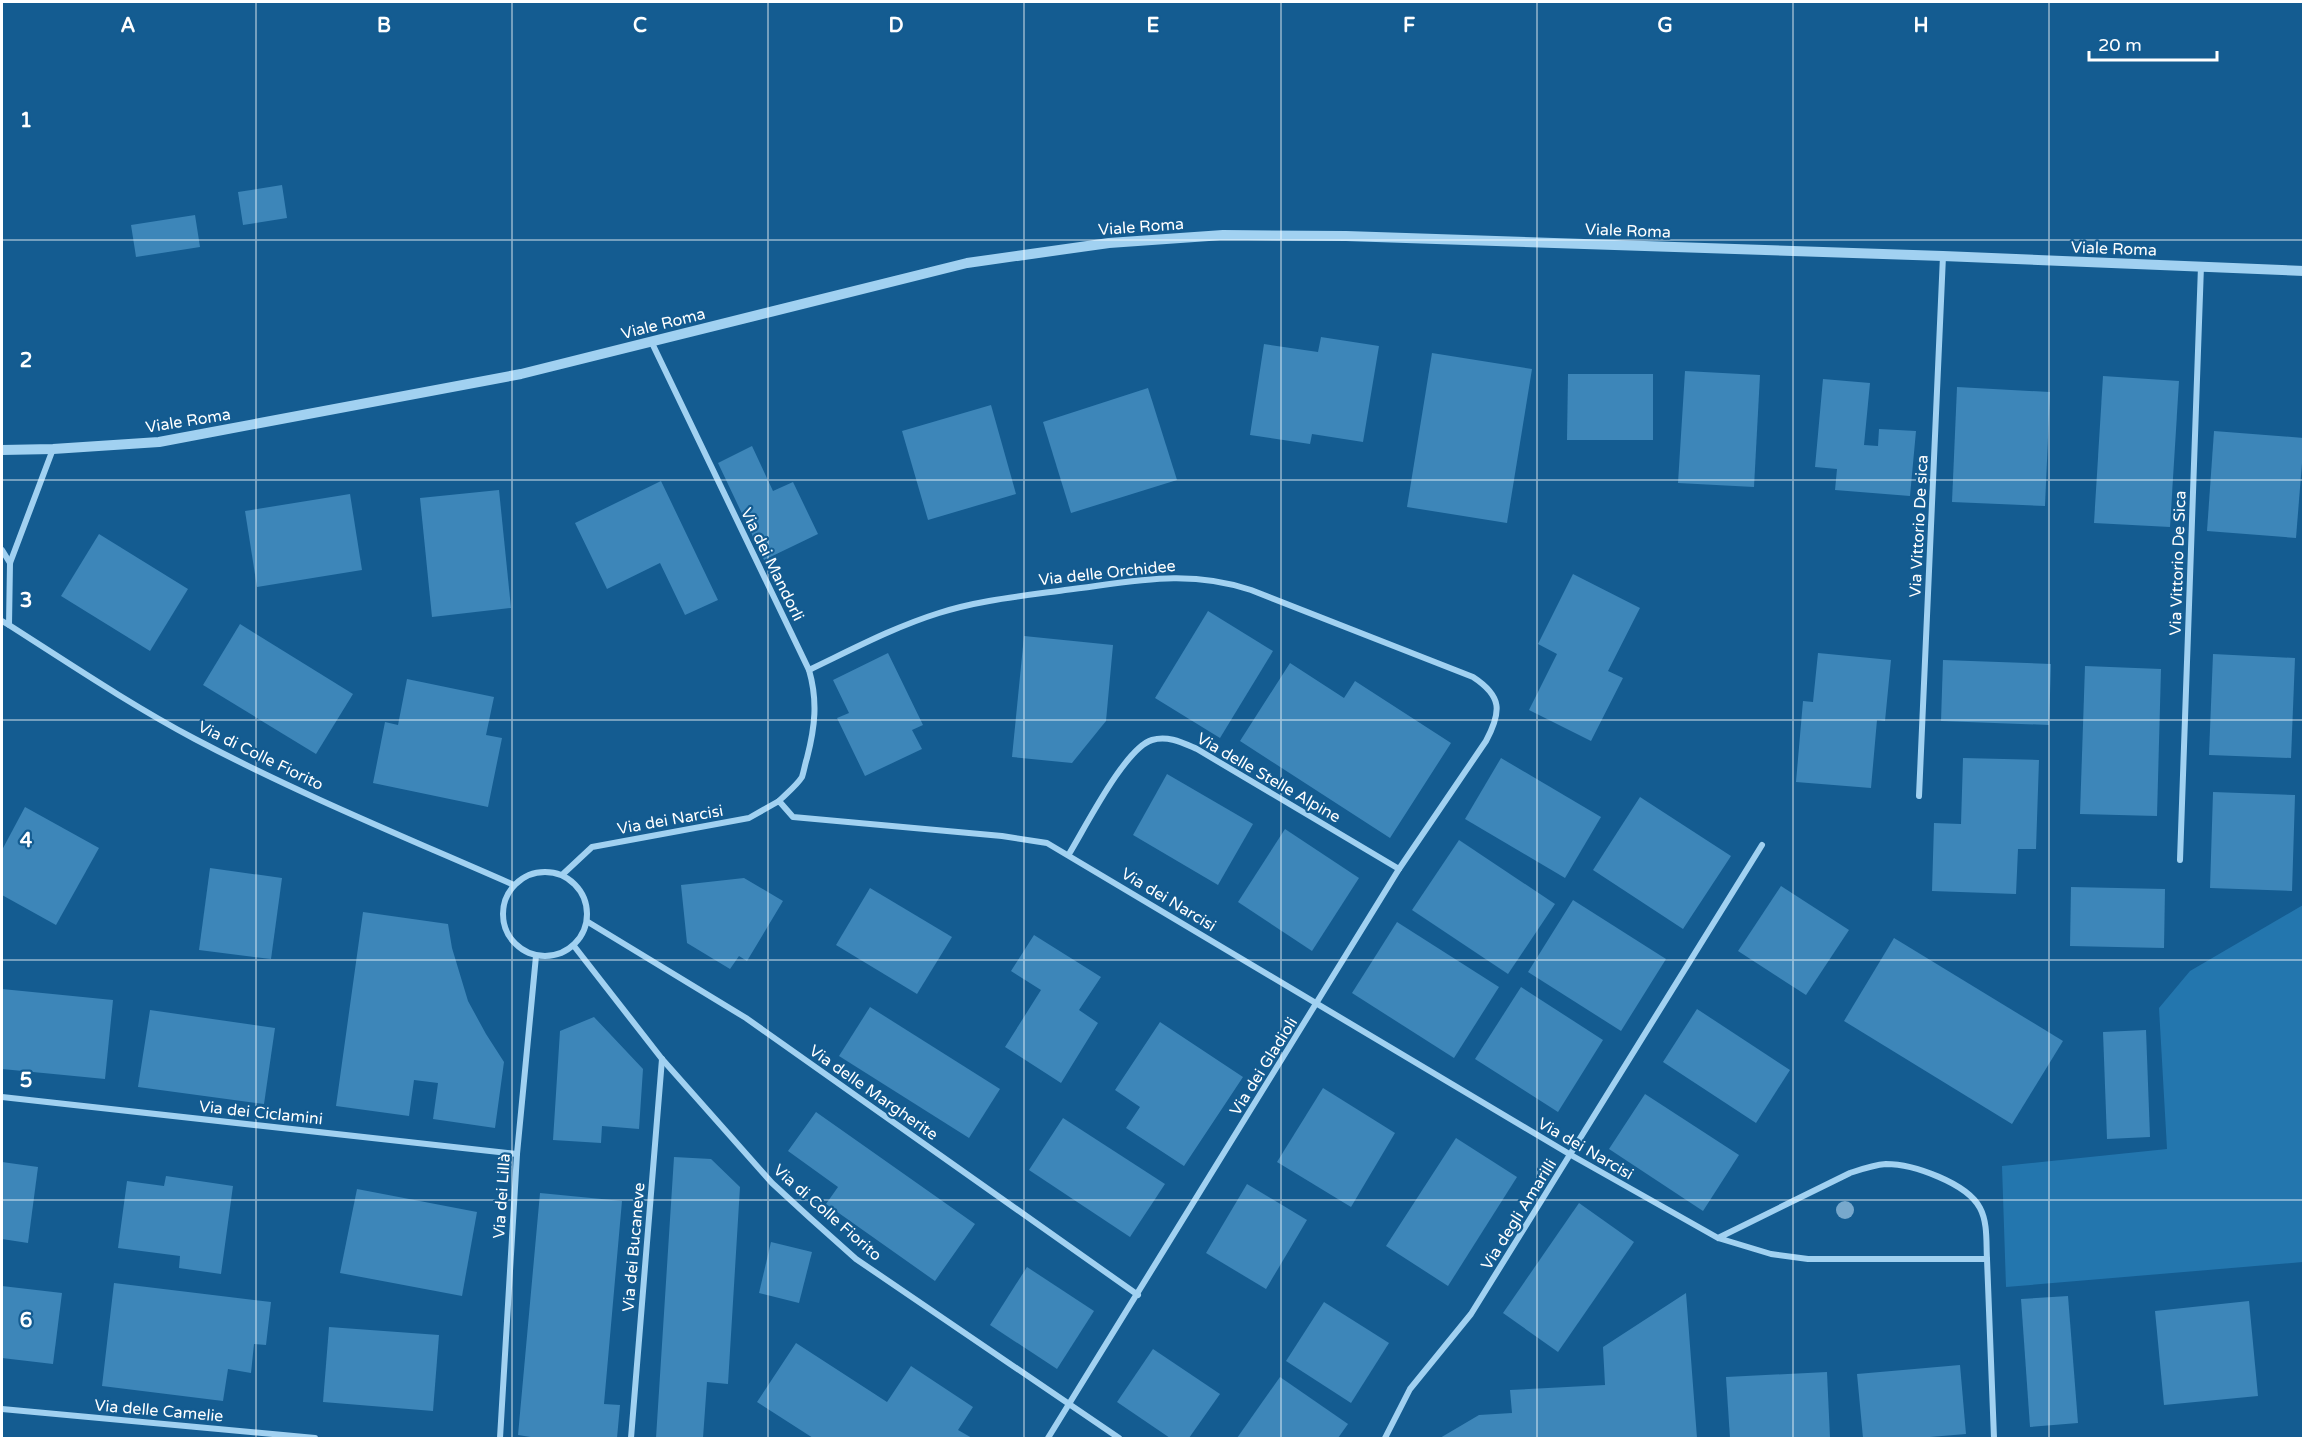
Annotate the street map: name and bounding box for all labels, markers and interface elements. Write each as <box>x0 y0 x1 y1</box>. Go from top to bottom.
text: A <box>121 14 136 38</box>
text: B <box>377 14 391 38</box>
text: C <box>633 14 647 38</box>
text: D <box>888 14 904 38</box>
text: E <box>1147 14 1160 38</box>
text: F <box>1403 14 1415 38</box>
text: G <box>1657 14 1673 38</box>
text: H <box>1913 14 1929 38</box>
scale bar <box>2089 24 2216 62</box>
text: 20 m <box>2098 34 2142 56</box>
text: 1 <box>20 109 32 133</box>
street label: Viale Roma <box>1098 214 1185 240</box>
street label: Viale Roma <box>1585 220 1671 242</box>
street label: Viale Roma <box>2071 238 2157 260</box>
street label: Viale Roma <box>619 304 707 344</box>
text: 2 <box>20 349 32 373</box>
street label: Viale Roma <box>144 404 232 438</box>
street label: Via Vittorio De sica <box>1905 454 1933 598</box>
street label: Via Vittorio De Sica <box>2165 490 2191 636</box>
street label: Via dei Mandorli <box>736 505 808 624</box>
street label: Via delle Orchidee <box>1038 556 1177 590</box>
text: 3 <box>20 589 32 613</box>
street label: Via di Colle Fiorito <box>195 717 327 795</box>
street label: Via delle Stelle Alpine <box>1193 728 1344 827</box>
street label: Via dei Narcisi <box>616 801 725 839</box>
text: 4 <box>20 829 33 853</box>
street label: Via dei Narcisi <box>1117 864 1220 936</box>
street label: Via dei Gladioli <box>1226 1014 1302 1119</box>
street label: Via delle Margherite <box>805 1041 942 1145</box>
text: 5 <box>20 1069 32 1093</box>
street label: Via dei Ciclamini <box>198 1097 324 1129</box>
street label: Via dei Narcisi <box>1534 1113 1637 1184</box>
street label: Via dei Lillà <box>489 1153 515 1239</box>
street label: Via degli Amarilli <box>1477 1155 1561 1274</box>
street label: Via di Colle Fiorito <box>769 1160 886 1265</box>
street label: Via dei Bucaneve <box>618 1182 650 1313</box>
text: 6 <box>20 1309 32 1333</box>
street label: Via delle Camelie <box>94 1395 224 1427</box>

